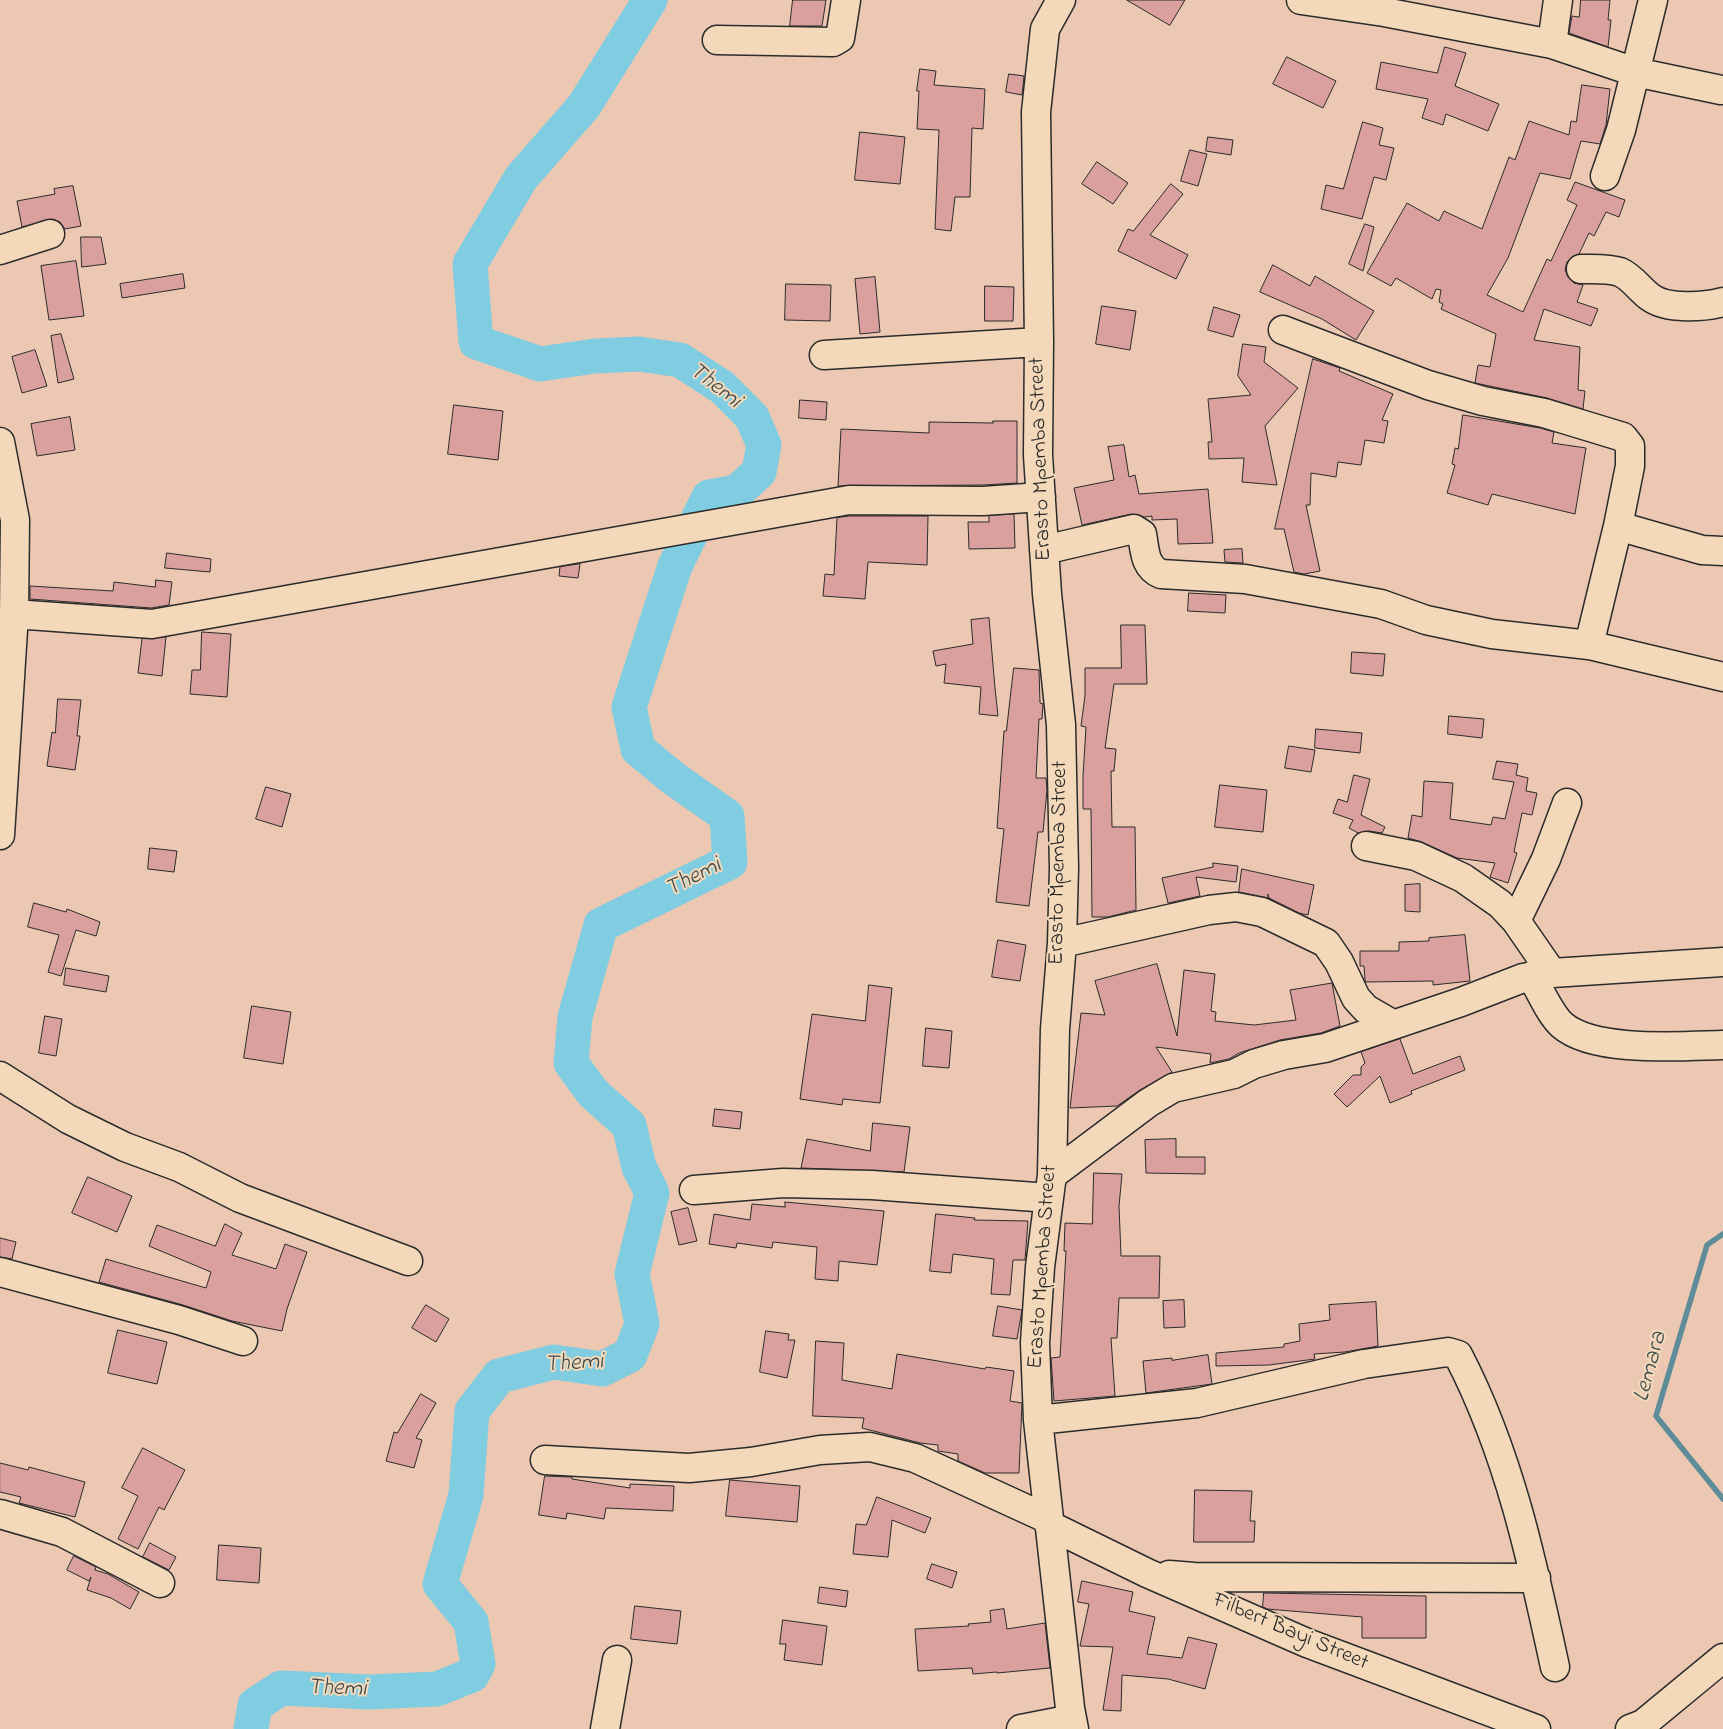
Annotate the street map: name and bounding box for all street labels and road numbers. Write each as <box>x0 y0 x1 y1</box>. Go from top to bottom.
street label: Erasto Mpemba Street <box>1025 356 1059 562</box>
street label: Erasto Mpemba Street <box>1045 761 1075 965</box>
street label: Erasto Mpemba Street <box>1024 1164 1064 1370</box>
street label: Filbert Bayi Street <box>1208 1588 1372 1678</box>

